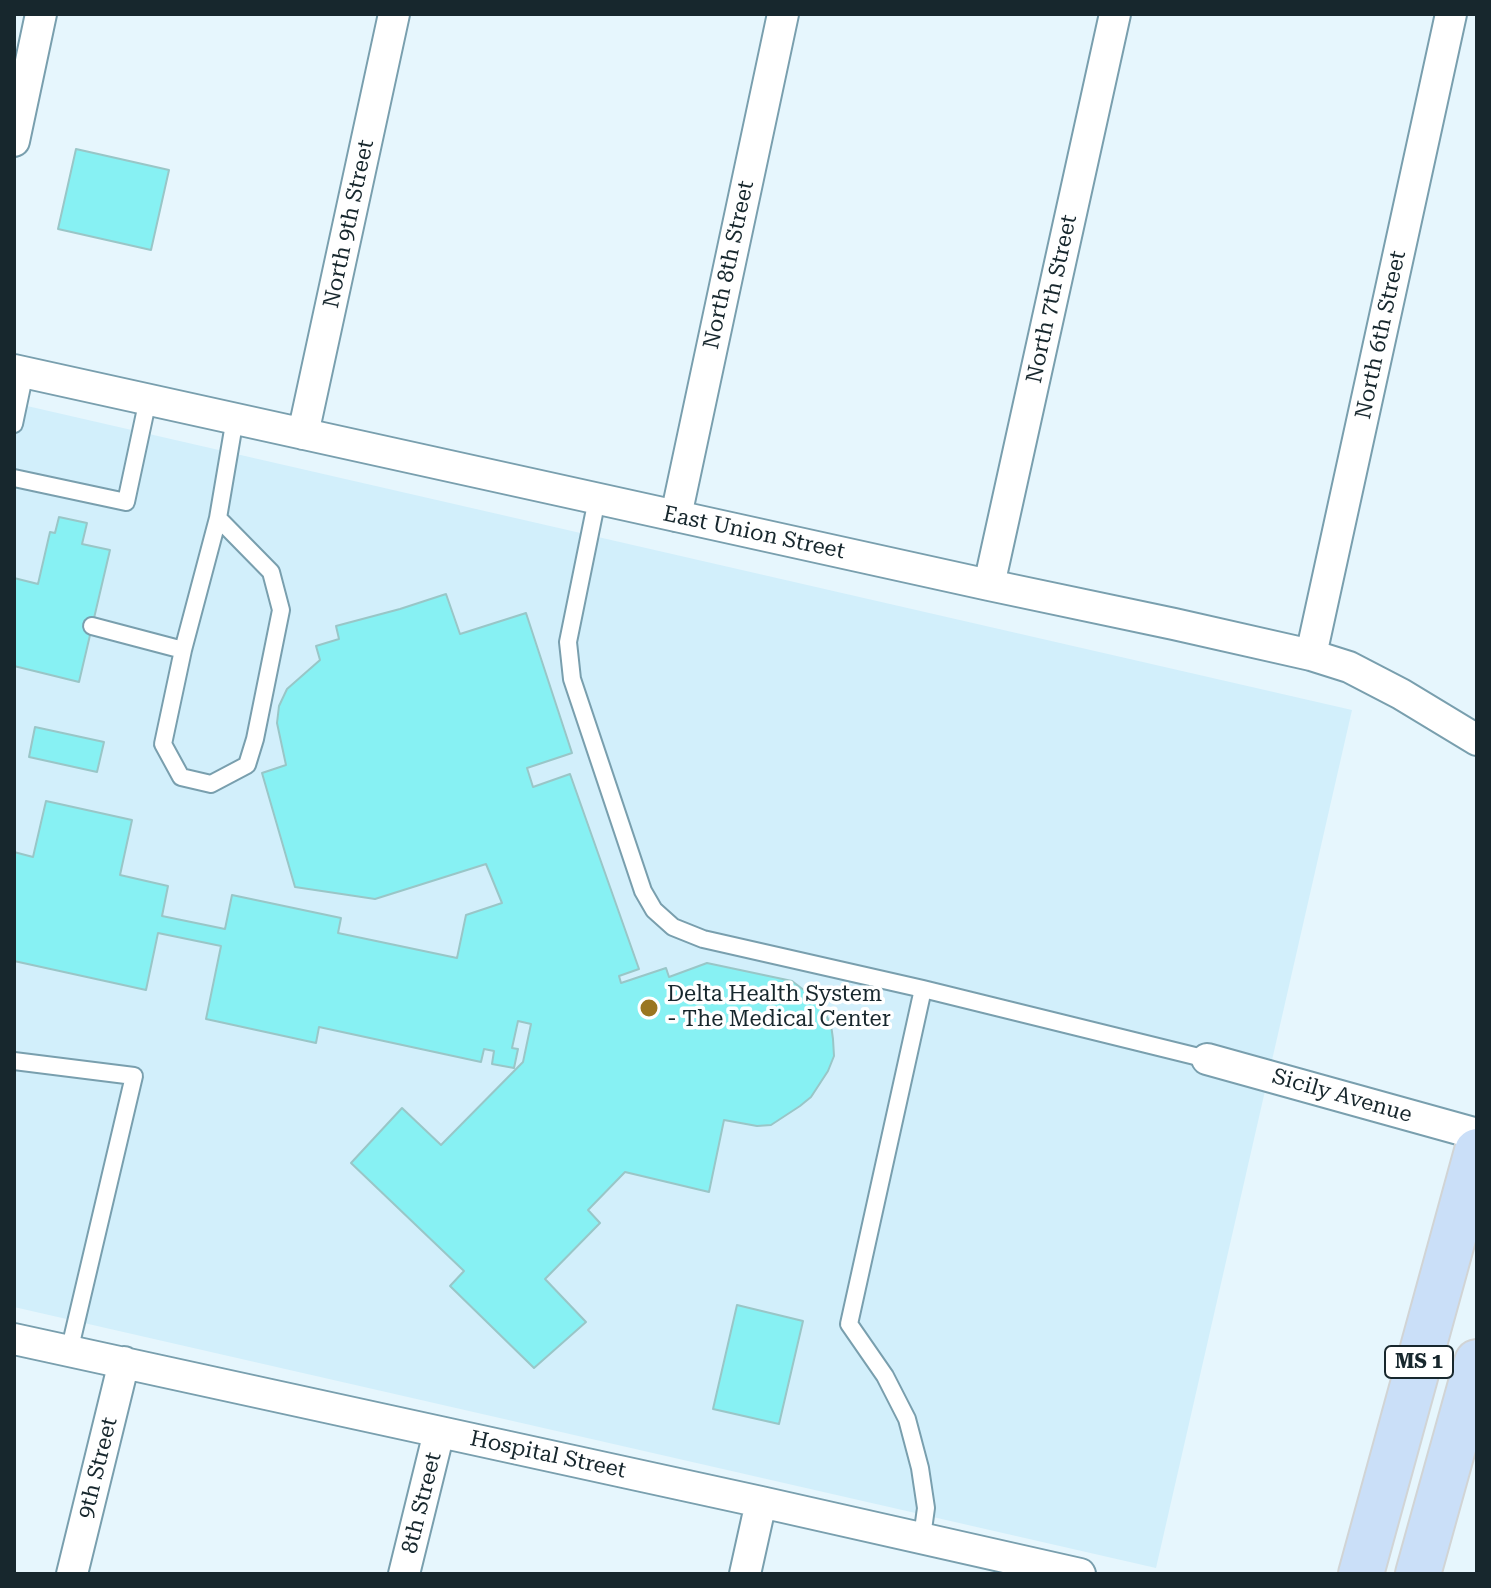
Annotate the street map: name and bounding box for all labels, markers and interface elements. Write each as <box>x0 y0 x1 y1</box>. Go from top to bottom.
street label: North 9th Street <box>318 137 380 311</box>
street label: North 8th Street <box>698 178 760 352</box>
street label: North 7th Street <box>1021 212 1083 386</box>
street label: North 6th Street <box>1350 248 1412 422</box>
street label: East Union Street <box>661 501 847 565</box>
place label: Delta Health System - The Medical Center <box>667 982 891 1034</box>
marker: Delta Health System - The Medical Center <box>638 997 660 1019</box>
street label: Sicily Avenue <box>1269 1063 1415 1129</box>
road number: MS 1 <box>1385 1346 1453 1378</box>
street label: 9th Street <box>73 1415 123 1521</box>
street label: Hospital Street <box>468 1426 628 1484</box>
street label: 8th Street <box>397 1450 447 1556</box>

